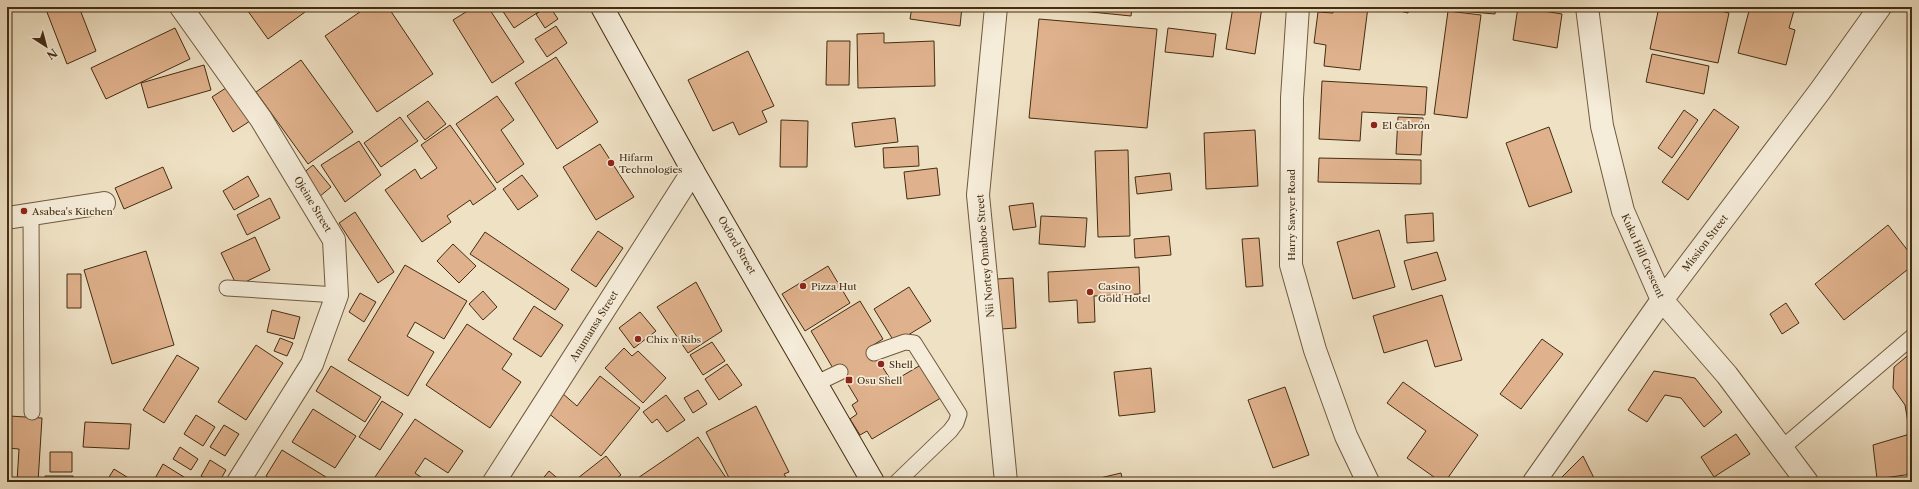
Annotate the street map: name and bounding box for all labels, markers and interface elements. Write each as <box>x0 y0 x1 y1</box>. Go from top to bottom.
north arrow <box>26 26 66 66</box>
text: N <box>44 46 60 63</box>
place label: El Cabrón <box>1382 119 1431 132</box>
marker: El Cabrón <box>1369 120 1379 130</box>
place label: Hifarm Technologies <box>619 151 682 176</box>
marker: Hifarm Technologies <box>606 158 616 168</box>
street label: Harry Sawyer Road <box>1285 169 1298 261</box>
street label: Ojeine Street <box>291 174 335 235</box>
street label: Nii Nortey Omaboe Street <box>973 193 997 318</box>
place label: Asabea's Kitchen <box>31 205 113 218</box>
marker: Asabea's Kitchen <box>19 206 29 216</box>
street label: Mission Street <box>1679 211 1731 274</box>
street label: Kuku Hill Crescent <box>1619 212 1668 301</box>
street label: Oxford Street <box>715 214 759 277</box>
place label: Pizza Hut <box>811 280 857 293</box>
place label: Casino Gold Hotel <box>1098 280 1151 305</box>
marker: Pizza Hut <box>798 281 808 291</box>
marker: Casino Gold Hotel <box>1085 287 1095 297</box>
street label: Anumansa Street <box>566 288 621 365</box>
place label: Chix n Ribs <box>646 333 701 346</box>
marker: Chix n Ribs <box>633 334 643 344</box>
place label: Shell <box>889 358 913 371</box>
marker: Shell <box>876 359 886 369</box>
place label: Osu Shell <box>857 374 902 387</box>
marker: Osu Shell <box>844 375 854 385</box>

